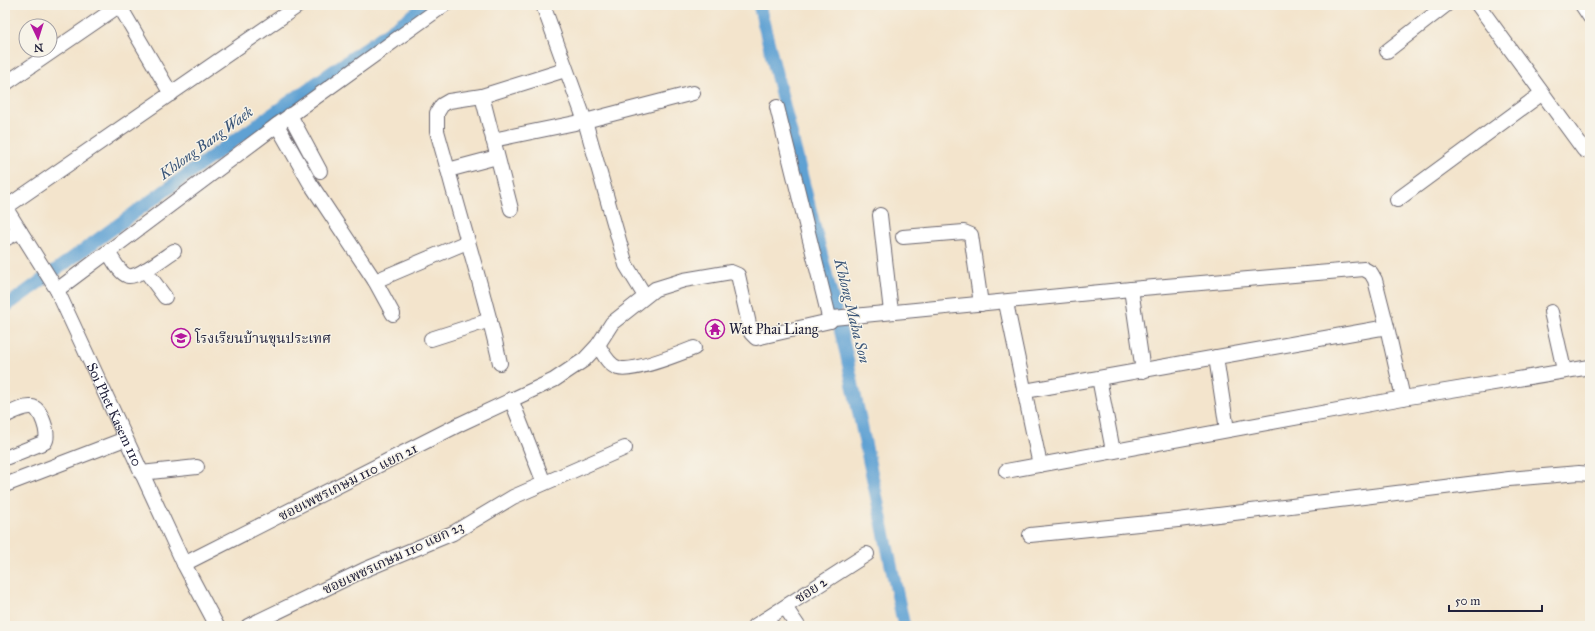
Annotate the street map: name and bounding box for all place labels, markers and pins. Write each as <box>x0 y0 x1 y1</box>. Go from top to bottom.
temple icon: Wat Phai Liang <box>704 318 726 340</box>
place label: Wat Phai Liang <box>729 321 819 338</box>
school or university icon: โรงเรียนบ้านขุนประเทศ <box>170 327 192 349</box>
place label: โรงเรียนบ้านขุนประเทศ <box>194 328 331 347</box>

